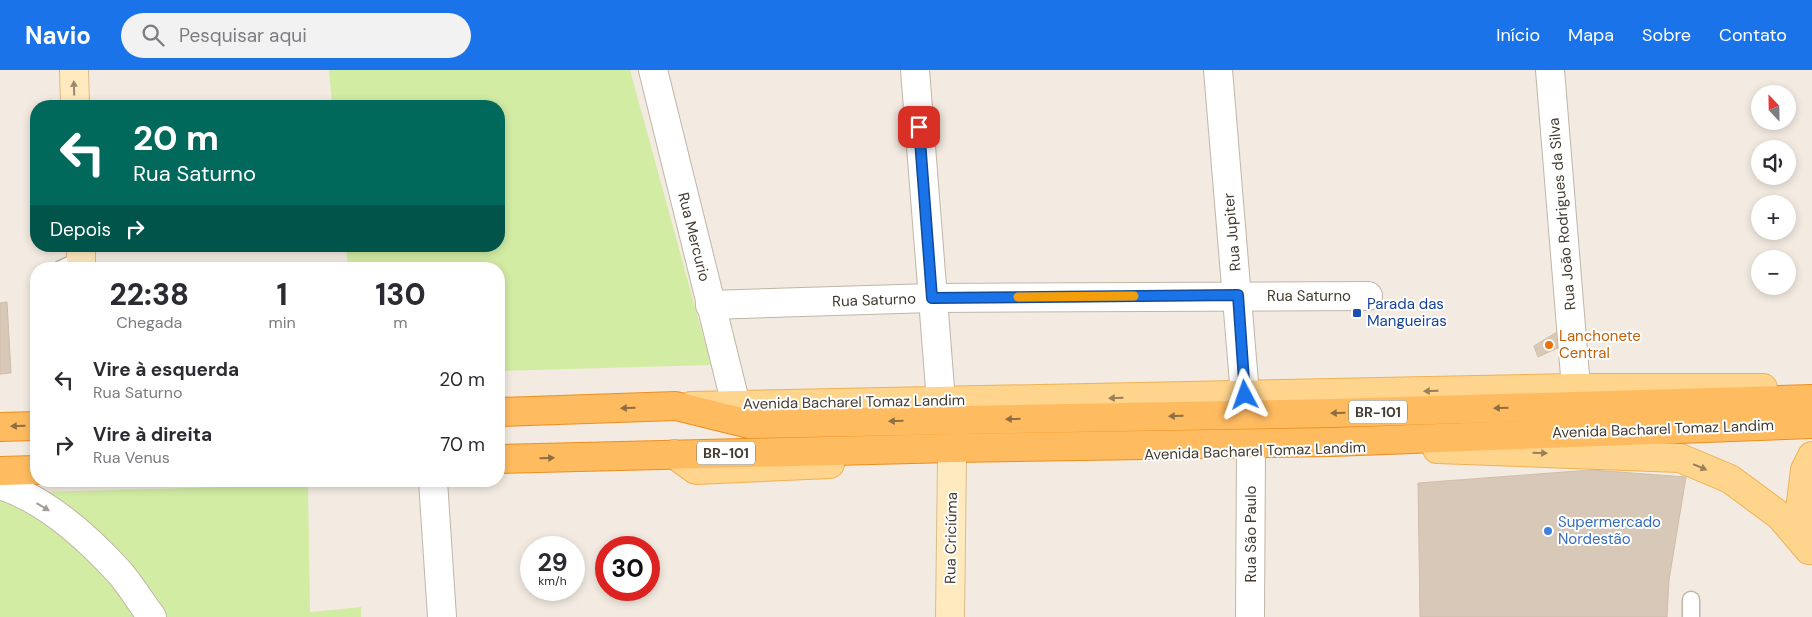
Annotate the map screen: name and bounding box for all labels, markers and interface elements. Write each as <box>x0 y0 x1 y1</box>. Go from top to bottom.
search box <box>121 13 471 58</box>
text: Navio <box>25 20 91 51</box>
icon: search <box>139 21 167 49</box>
text: Pesquisar aqui <box>179 23 307 48</box>
text: Início <box>1496 23 1540 47</box>
text: Mapa <box>1568 23 1614 47</box>
text: Sobre <box>1642 23 1691 47</box>
text: Contato <box>1719 23 1787 47</box>
one-way arrow <box>70 80 78 96</box>
north arrow <box>1751 85 1796 130</box>
map controls <box>1751 85 1796 295</box>
pin <box>898 106 940 148</box>
icon: arrive <box>905 113 933 141</box>
text: 20 m <box>133 115 219 161</box>
street label: Rua João Rodrigues da Silva <box>1544 117 1580 311</box>
icon: left <box>50 120 115 185</box>
button: sound <box>1751 140 1796 185</box>
text: Rua Saturno <box>133 159 256 188</box>
street label: Rua Mercurio <box>673 190 715 284</box>
street label: Rua Jupiter <box>1219 192 1245 272</box>
button: + <box>1751 195 1796 240</box>
icon: right <box>121 215 149 243</box>
text: Depois <box>50 217 111 242</box>
button: − <box>1751 250 1796 295</box>
text: 22:38 <box>109 275 189 314</box>
text: 1 <box>277 275 288 314</box>
text: 130 <box>375 275 426 314</box>
street label: Rua Saturno <box>1267 286 1351 306</box>
street label: Rua Saturno <box>832 289 916 311</box>
place label: Parada das Mangueiras <box>1367 294 1447 331</box>
marker: Parada das Mangueiras <box>1351 307 1363 319</box>
text: Chegada <box>116 312 182 333</box>
text: min <box>269 312 296 333</box>
text: m <box>393 312 408 333</box>
place label: Lanchonete Central <box>1559 326 1641 363</box>
marker: Lanchonete Central <box>1543 339 1555 351</box>
text: Vire à esquerda <box>93 357 239 382</box>
icon: left <box>50 366 78 394</box>
text: 20 m <box>439 367 485 392</box>
position arrow <box>1218 368 1270 420</box>
text: Rua Saturno <box>93 382 182 403</box>
one-way arrow <box>1423 387 1439 395</box>
street label: Avenida Bacharel Tomaz Landim <box>743 390 965 414</box>
one-way arrow <box>1108 394 1124 402</box>
road number: BR-101 <box>1349 401 1407 424</box>
one-way arrow <box>619 404 635 412</box>
one-way arrow <box>1493 404 1509 412</box>
one-way arrow <box>1330 409 1346 417</box>
one-way arrow <box>1168 412 1184 420</box>
one-way arrow <box>1005 415 1021 423</box>
street label: Avenida Bacharel Tomaz Landim <box>1552 415 1774 443</box>
one-way arrow <box>888 417 904 425</box>
text: Vire à direita <box>93 422 212 447</box>
one-way arrow <box>10 423 26 431</box>
icon: right <box>50 431 78 459</box>
text: 70 m <box>440 432 485 457</box>
street label: Avenida Bacharel Tomaz Landim <box>1144 437 1366 465</box>
road number: BR-101 <box>697 442 755 464</box>
text: Rua Venus <box>93 447 170 468</box>
one-way arrow <box>1532 449 1548 457</box>
one-way arrow <box>540 453 556 461</box>
one-way arrow <box>1693 463 1707 471</box>
street label: Rua São Paulo <box>1241 486 1261 582</box>
street label: Rua Criciúma <box>940 492 962 584</box>
one-way arrow <box>37 502 50 512</box>
place label: Supermercado Nordestão <box>1558 512 1661 549</box>
marker: Supermercado Nordestão <box>1542 525 1554 537</box>
speed limit sign: 30 <box>595 536 660 601</box>
text: 29 <box>537 546 568 579</box>
text: km/h <box>538 573 567 589</box>

